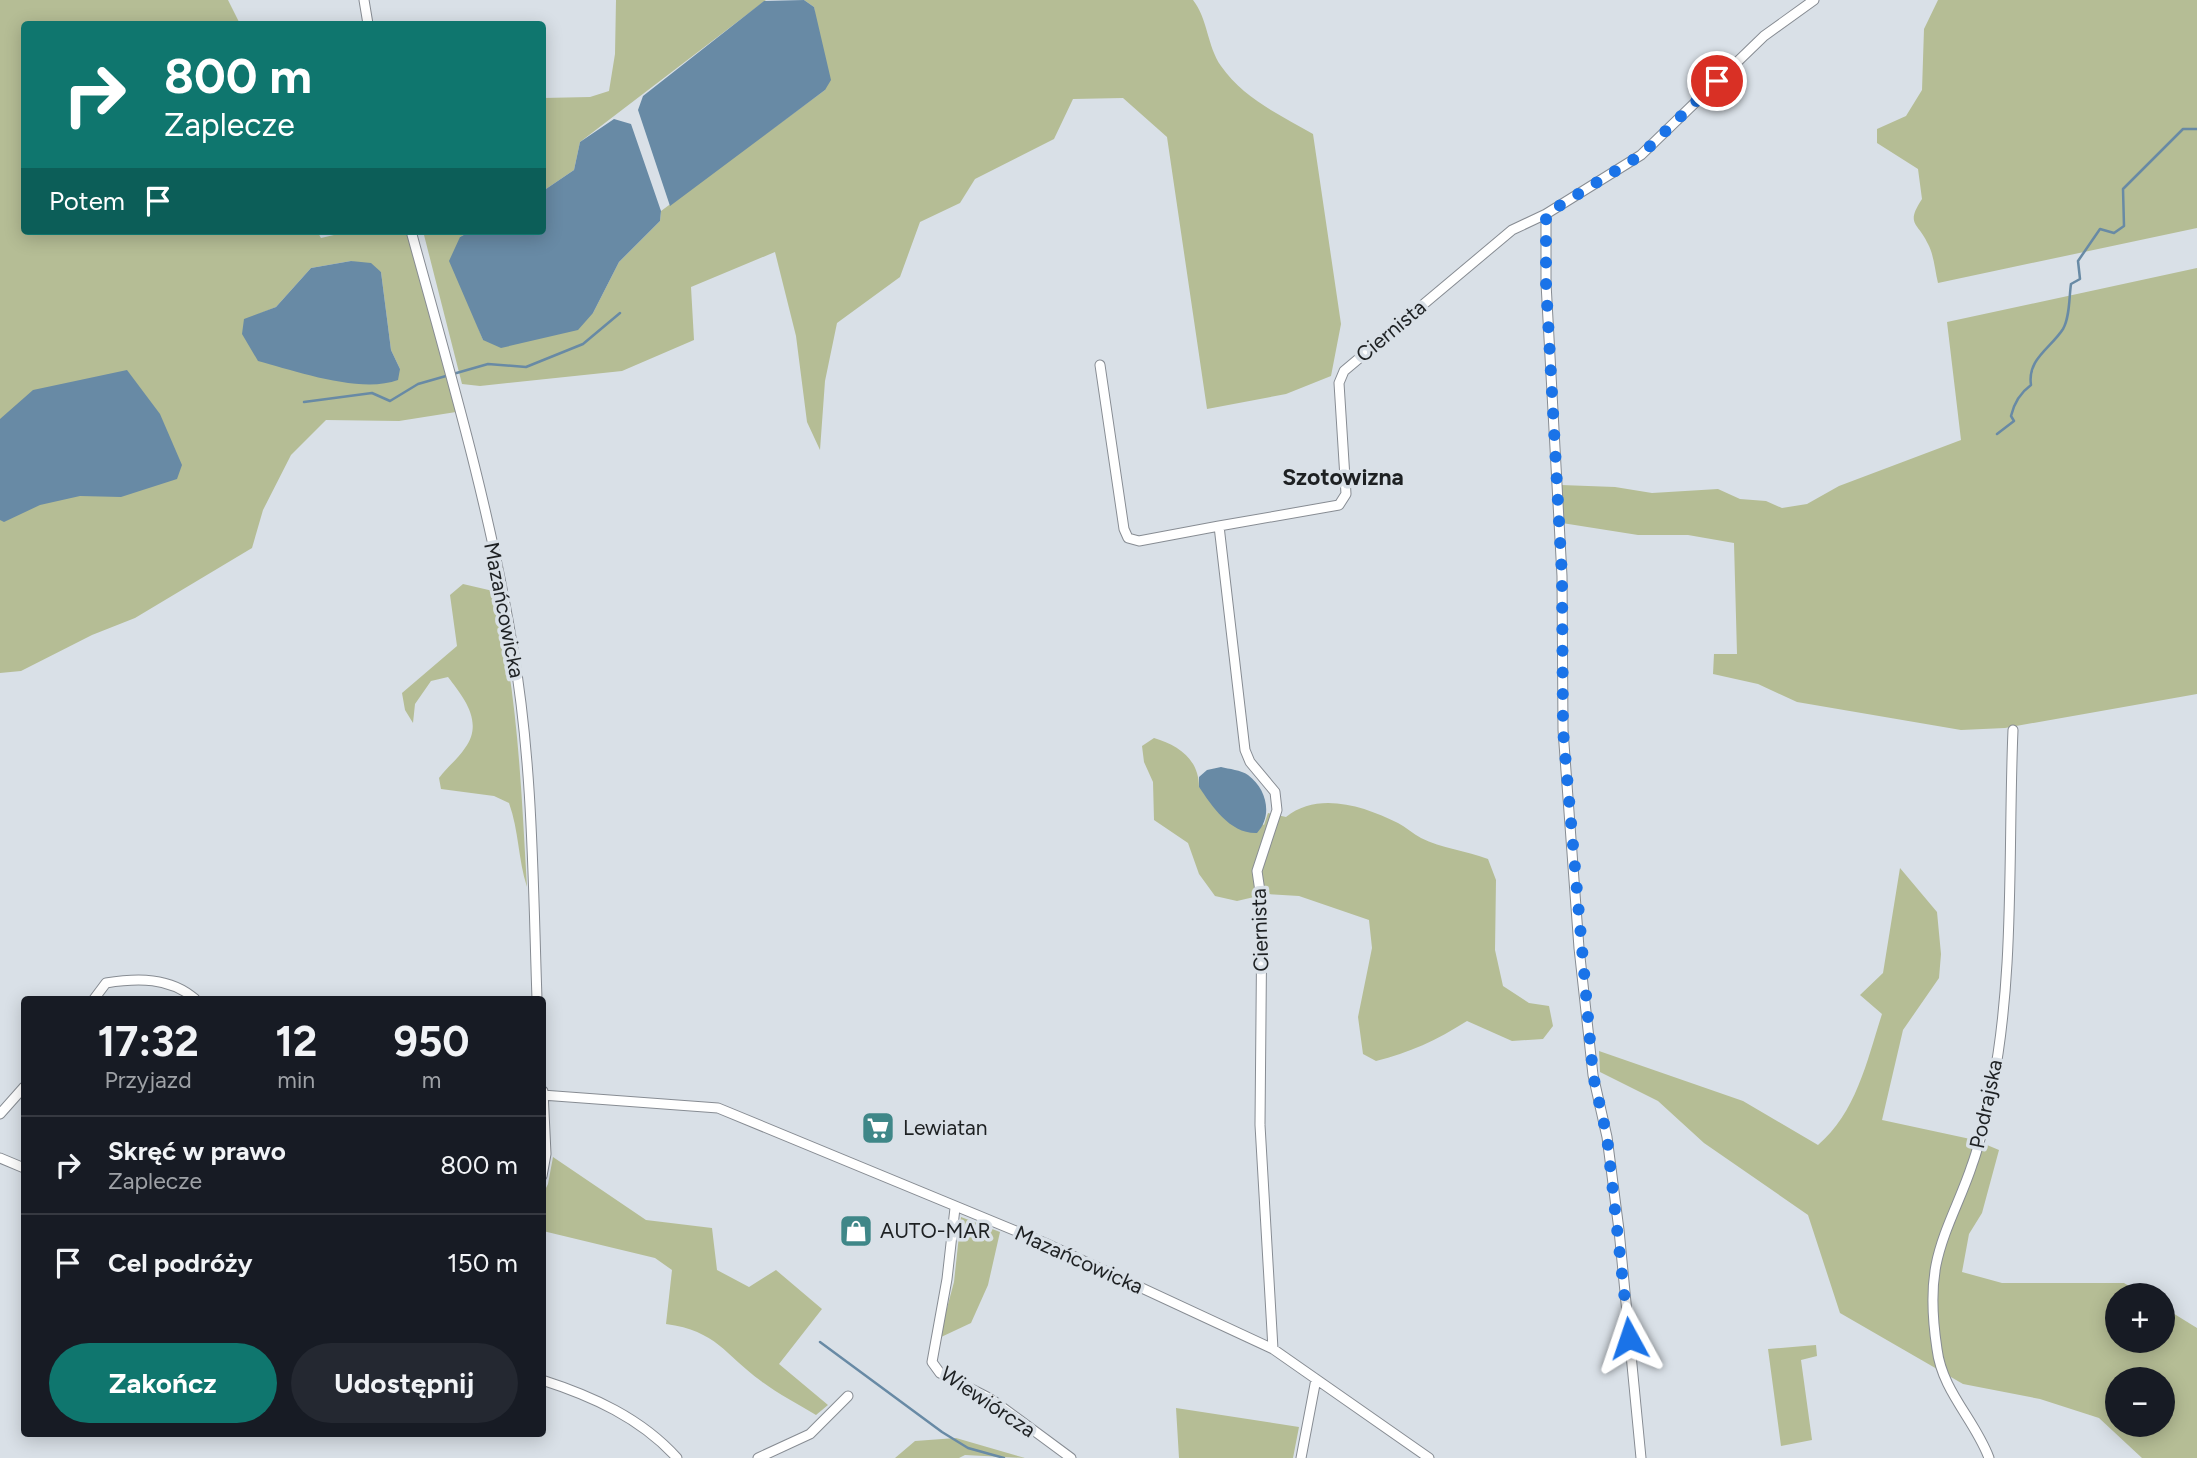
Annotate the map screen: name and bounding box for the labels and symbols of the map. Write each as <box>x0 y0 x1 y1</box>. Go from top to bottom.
pin <box>1687 51 1747 111</box>
street label: Ciernista <box>1351 294 1431 367</box>
district label: Szotowizna <box>1282 463 1404 491</box>
street label: Mazańcowicka <box>479 540 530 680</box>
street label: Ciernista <box>1246 888 1273 972</box>
street label: Podrajska <box>1964 1057 2007 1151</box>
supermarket icon: Lewiatan <box>859 1109 897 1147</box>
place label: Lewiatan <box>903 1115 987 1140</box>
shop icon: AUTO-MAR <box>837 1212 875 1250</box>
place label: AUTO-MAR <box>880 1218 991 1243</box>
street label: Mazańcowicka <box>1011 1220 1147 1299</box>
position arrow <box>1592 1301 1666 1375</box>
street label: Wiewiórcza <box>936 1361 1041 1442</box>

